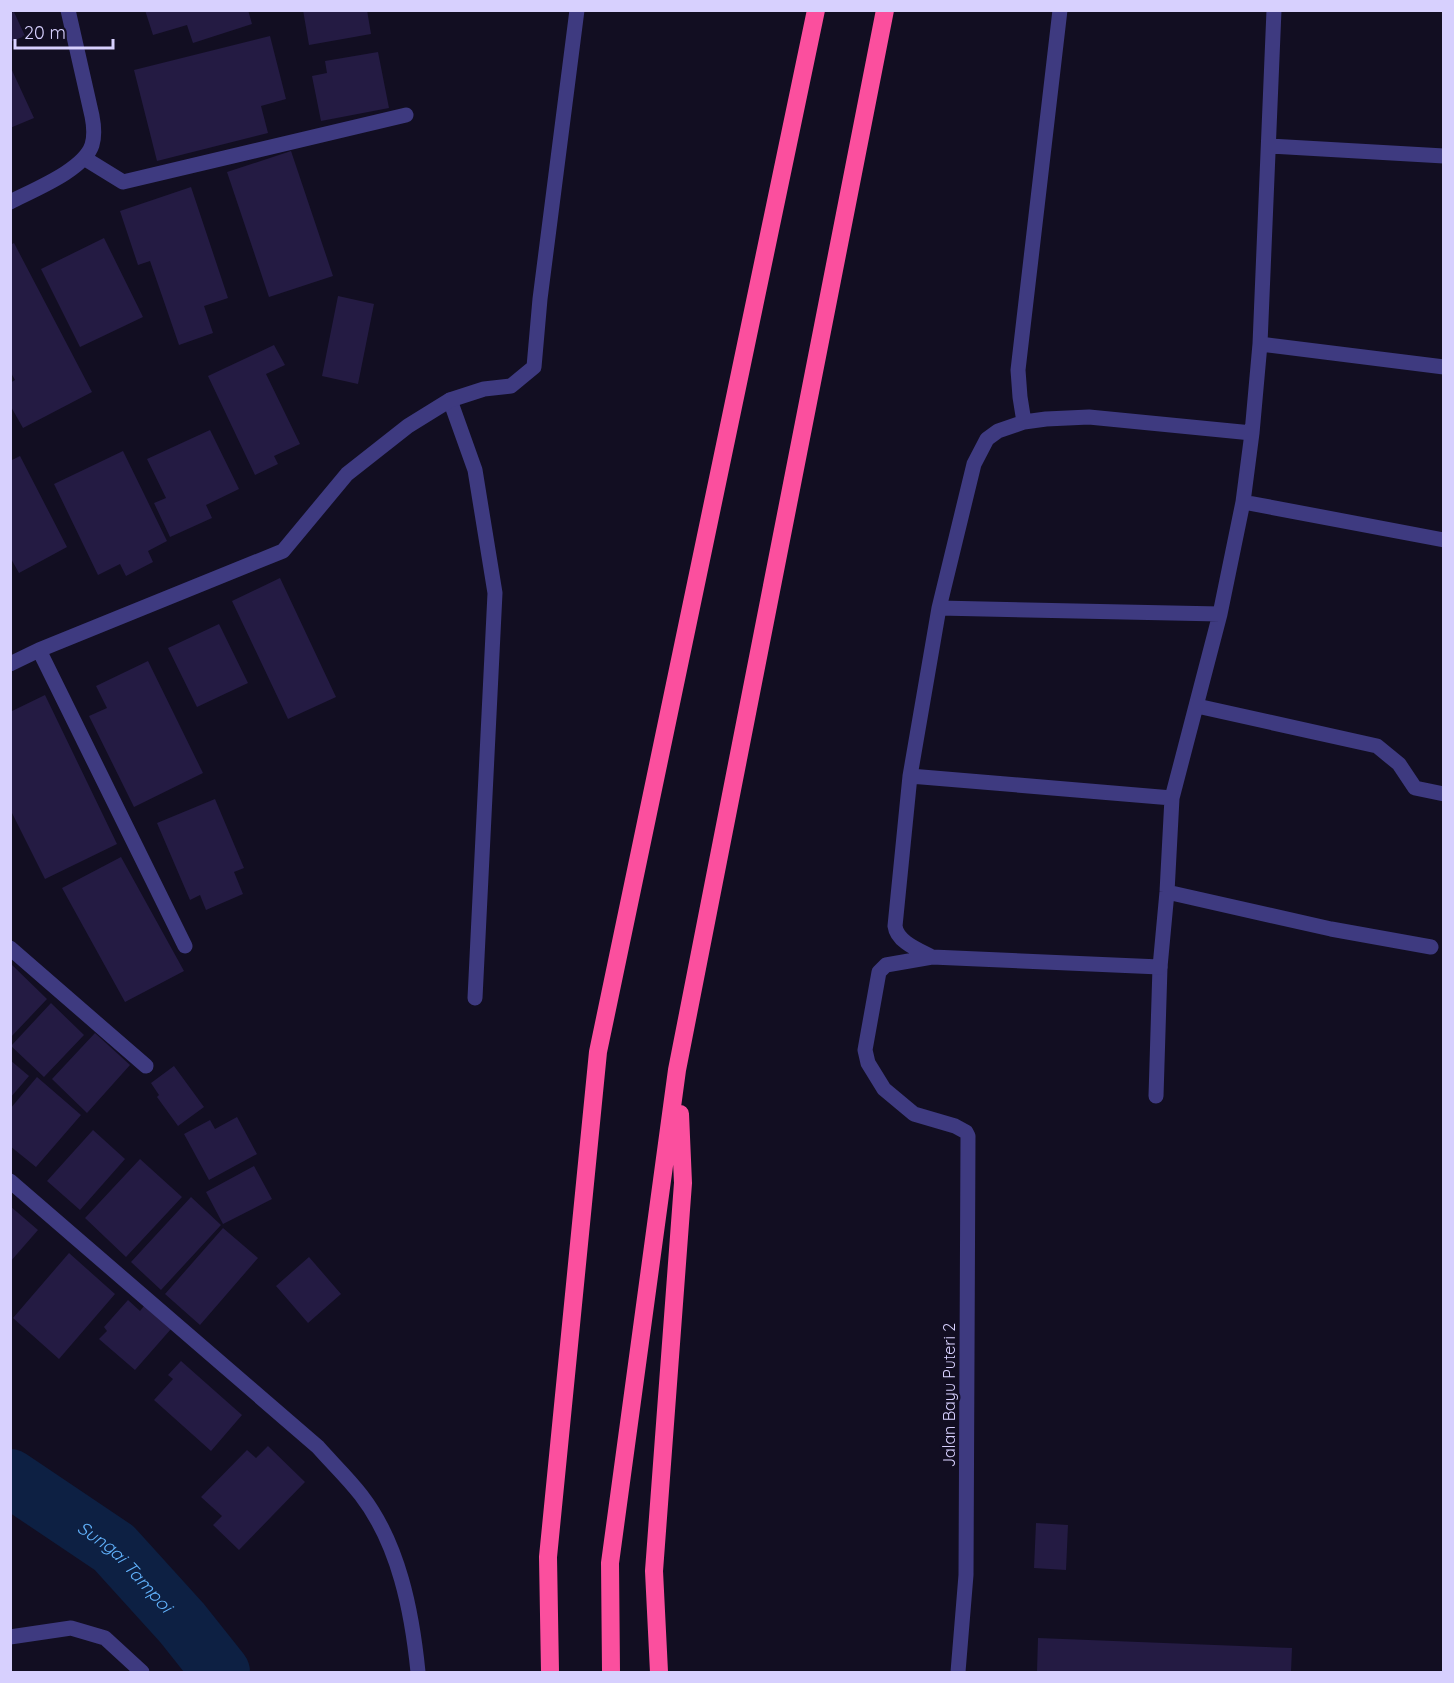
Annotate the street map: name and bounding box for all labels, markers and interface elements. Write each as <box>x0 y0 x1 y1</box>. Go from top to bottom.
scale bar <box>15 12 112 50</box>
text: 20 m <box>24 21 66 44</box>
street label: Jalan Bayu Puteri 2 <box>939 1323 959 1467</box>
water label: Sungai Tampoi <box>73 1515 179 1618</box>

